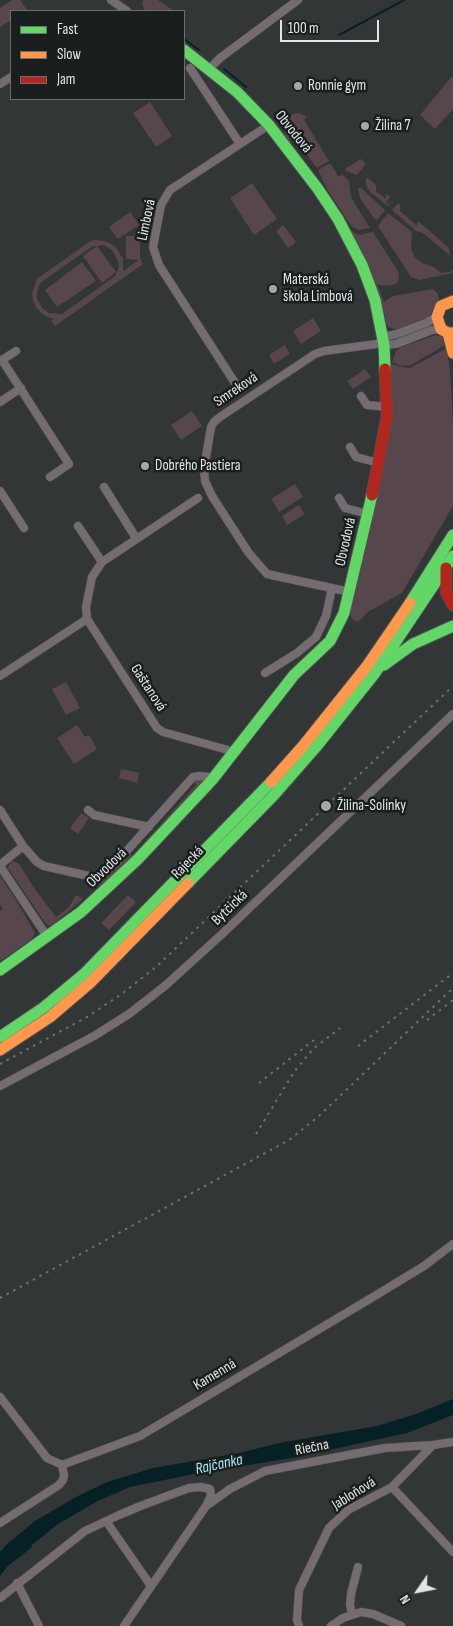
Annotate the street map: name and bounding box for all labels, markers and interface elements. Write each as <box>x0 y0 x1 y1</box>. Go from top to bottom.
legend <box>10 10 185 100</box>
scale bar <box>283 10 382 42</box>
text: 100 m <box>288 19 319 38</box>
text: Fast <box>57 20 78 39</box>
text: Slow <box>57 45 81 64</box>
text: Jam <box>57 70 75 89</box>
place label: Ronnie gym <box>308 77 366 95</box>
marker: Ronnie gym <box>292 80 304 92</box>
street label: Obvodová <box>271 107 315 157</box>
place label: Žilina 7 <box>375 117 410 135</box>
marker: Žilina 7 <box>359 120 371 132</box>
street label: Limbová <box>134 198 160 242</box>
place label: Materská škola Limbová <box>283 271 353 306</box>
marker: Materská škola Limbová <box>267 283 279 295</box>
street label: Smreková <box>211 369 261 411</box>
place label: Dobrého Pastiera <box>155 457 240 475</box>
marker: Dobrého Pastiera <box>139 460 151 472</box>
street label: Obvodová <box>332 516 360 568</box>
street label: Gaštanová <box>126 661 170 715</box>
place label: Žilina-Solinky <box>337 797 406 815</box>
marker: Žilina-Solinky <box>319 799 333 813</box>
street label: Rajecká <box>168 843 208 883</box>
street label: Obvodová <box>83 844 131 892</box>
street label: Bytčická <box>208 887 252 929</box>
street label: Kamenná <box>190 1355 240 1395</box>
street label: Riečna <box>294 1436 330 1460</box>
water label: Rajčanka <box>194 1451 244 1479</box>
street label: Jabloňová <box>329 1474 379 1514</box>
north arrow <box>393 1566 443 1616</box>
text: N <box>396 1592 414 1607</box>

